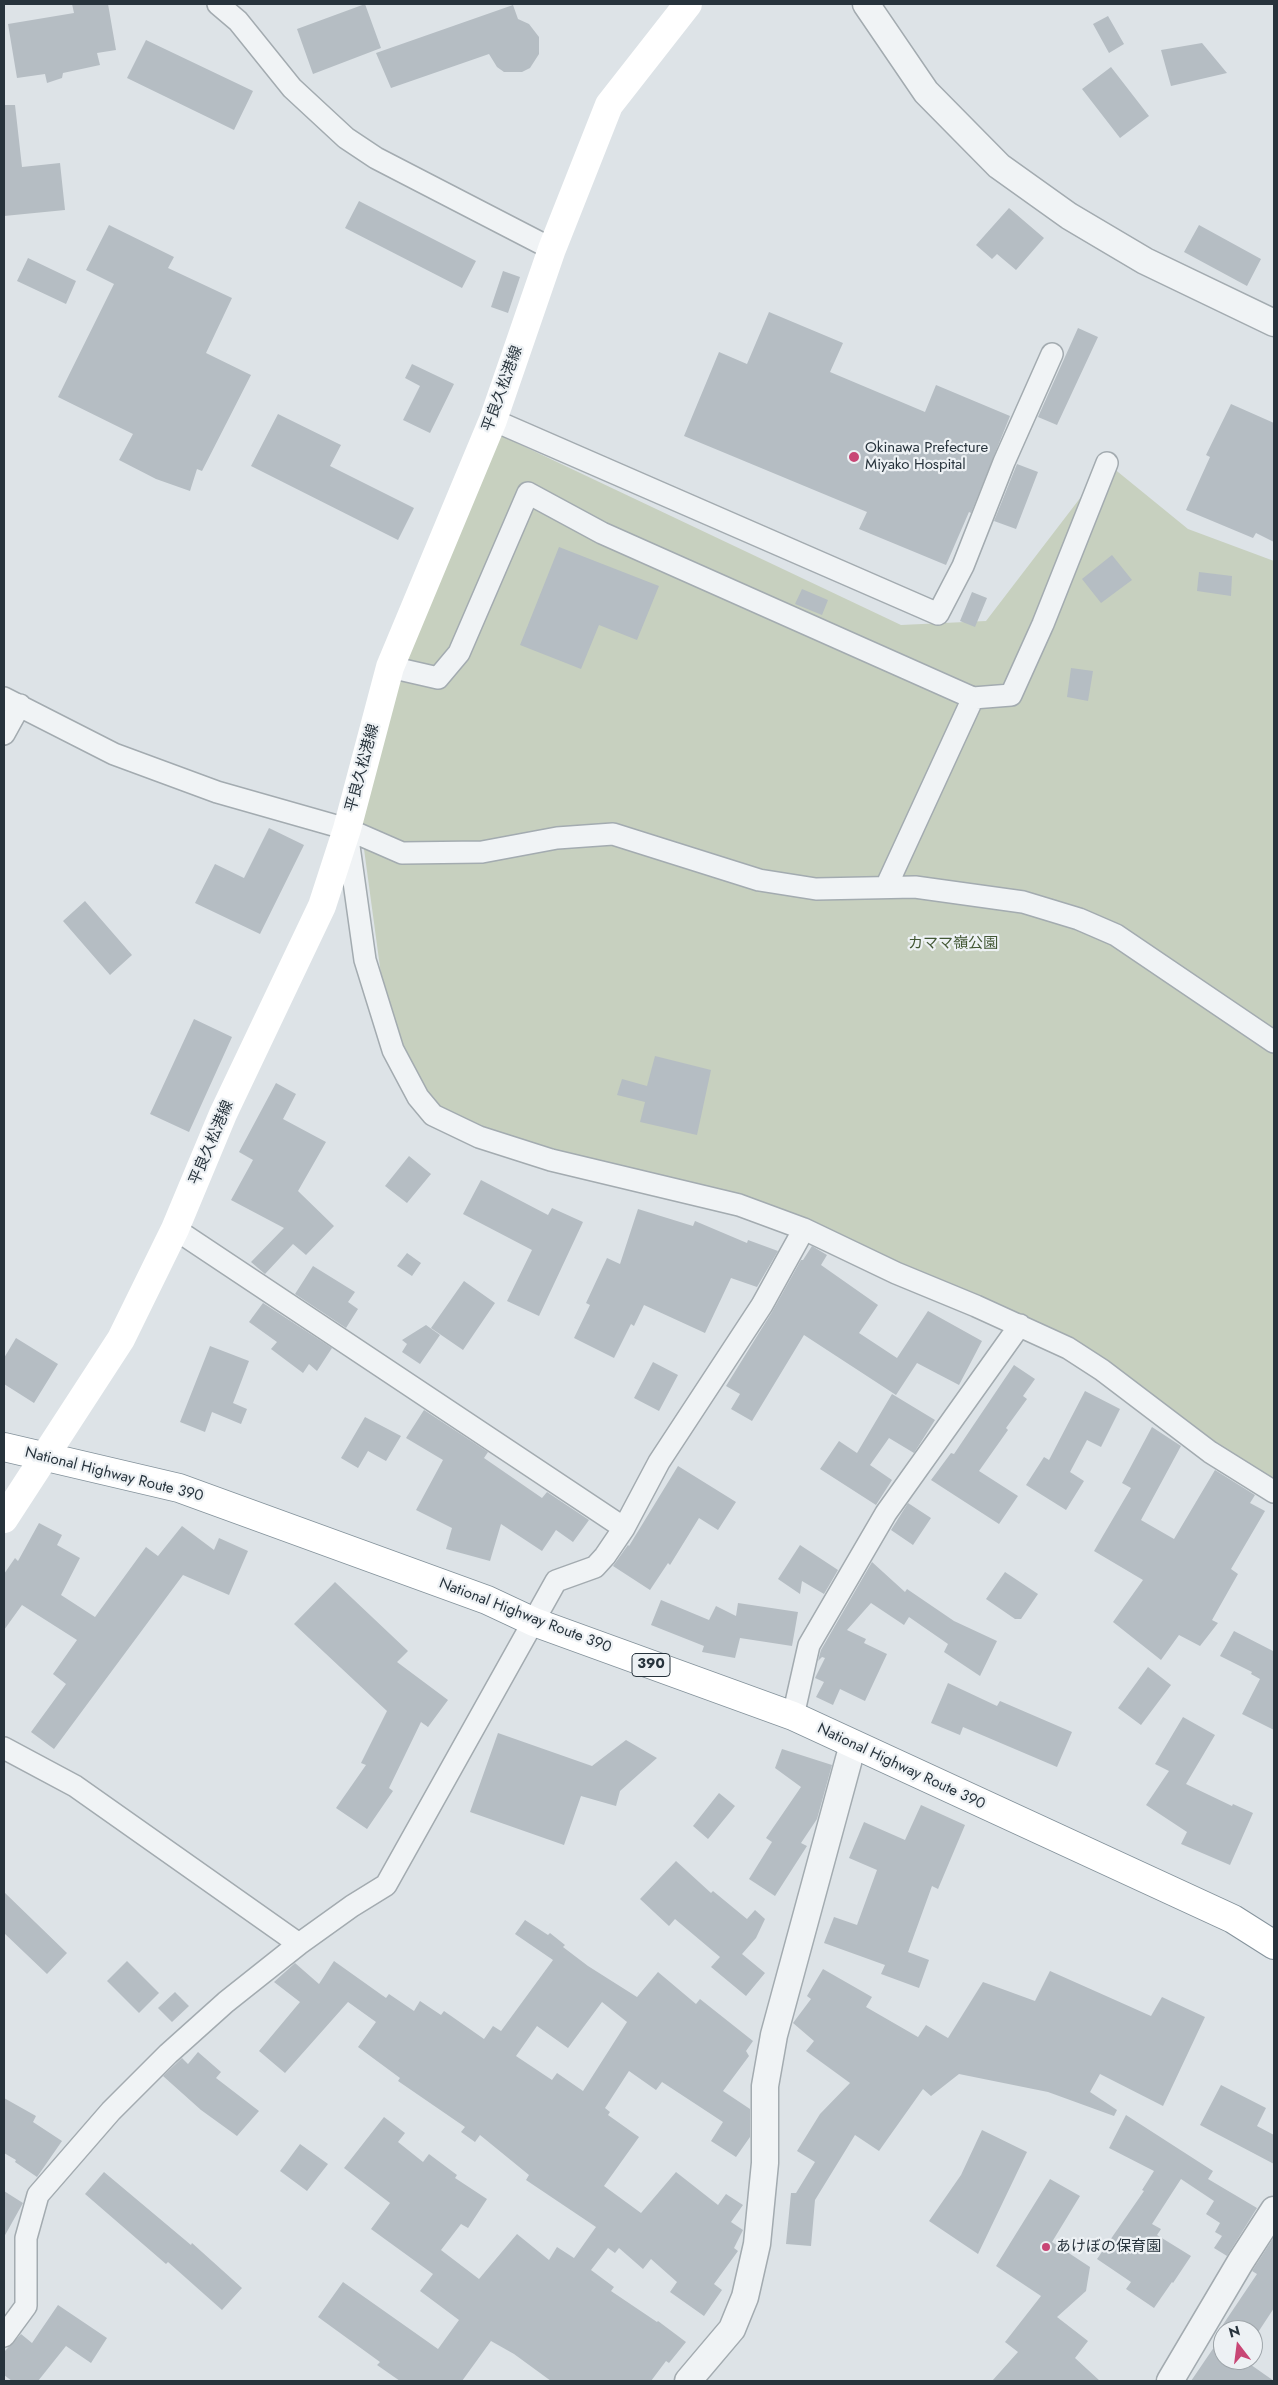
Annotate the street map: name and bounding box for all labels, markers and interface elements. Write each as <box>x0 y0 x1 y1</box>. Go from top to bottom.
street label: 平良久松港線 <box>479 344 527 434</box>
place label: Okinawa Prefecture Miyako Hospital <box>865 439 988 474</box>
marker: Okinawa Prefecture Miyako Hospital <box>847 450 861 464</box>
street label: 平良久松港線 <box>343 722 383 814</box>
park label: カママ嶺公園 <box>908 935 998 953</box>
street label: 平良久松港線 <box>186 1098 238 1188</box>
street label: National Highway Route 390 <box>23 1444 205 1506</box>
street label: National Highway Route 390 <box>436 1575 614 1657</box>
road number: 390 <box>632 1654 670 1676</box>
street label: National Highway Route 390 <box>814 1720 988 1814</box>
place label: あけぼの保育園 <box>1056 2238 1161 2256</box>
marker: あけぼの保育園 <box>1040 2241 1052 2253</box>
north arrow <box>1213 2320 1263 2370</box>
text: N <box>1226 2320 1242 2343</box>

